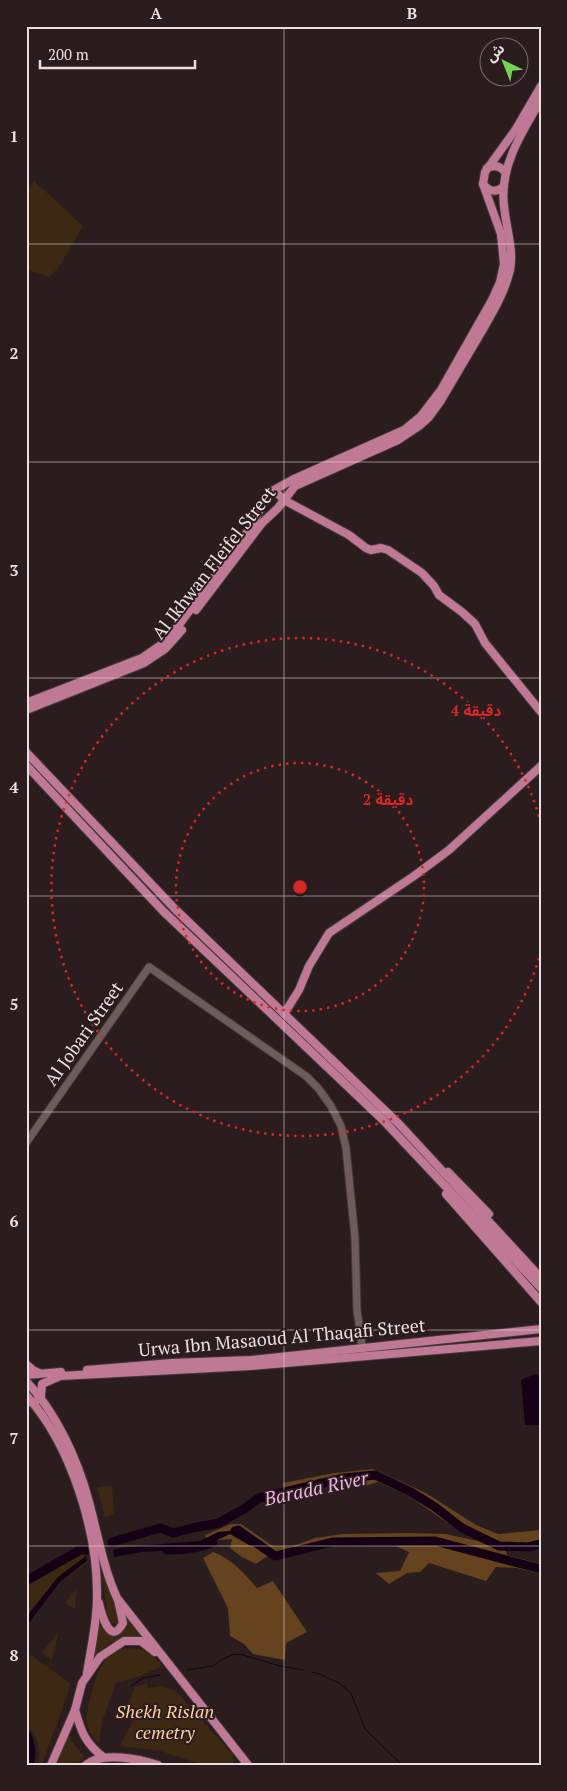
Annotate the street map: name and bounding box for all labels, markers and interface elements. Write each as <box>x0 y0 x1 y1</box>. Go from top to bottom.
text: A <box>150 2 162 24</box>
text: B <box>407 2 417 24</box>
scale bar <box>40 38 195 70</box>
north arrow <box>480 38 530 88</box>
text: ش <box>481 39 508 66</box>
text: 200 m <box>48 44 89 64</box>
text: 1 <box>9 125 19 147</box>
text: 2 <box>9 342 19 364</box>
street label: Al Ikhwan Fleifel Street <box>146 481 281 644</box>
text: 3 <box>9 559 19 581</box>
text: 4 دقيقة <box>451 700 501 720</box>
text: 4 <box>9 776 19 798</box>
text: 2 دقيقة <box>363 789 413 809</box>
centre of rings <box>291 878 309 896</box>
street label: Al Jobari Street <box>38 976 128 1090</box>
text: 5 <box>9 993 19 1015</box>
text: 6 <box>9 1210 19 1232</box>
street label: Urwa Ibn Masaoud Al Thaqafi Street <box>137 1312 427 1362</box>
text: 7 <box>9 1427 19 1449</box>
water label: Barada River <box>261 1464 371 1511</box>
text: 8 <box>9 1644 19 1666</box>
park label: Shekh Rislan cemetry <box>116 1699 214 1744</box>

